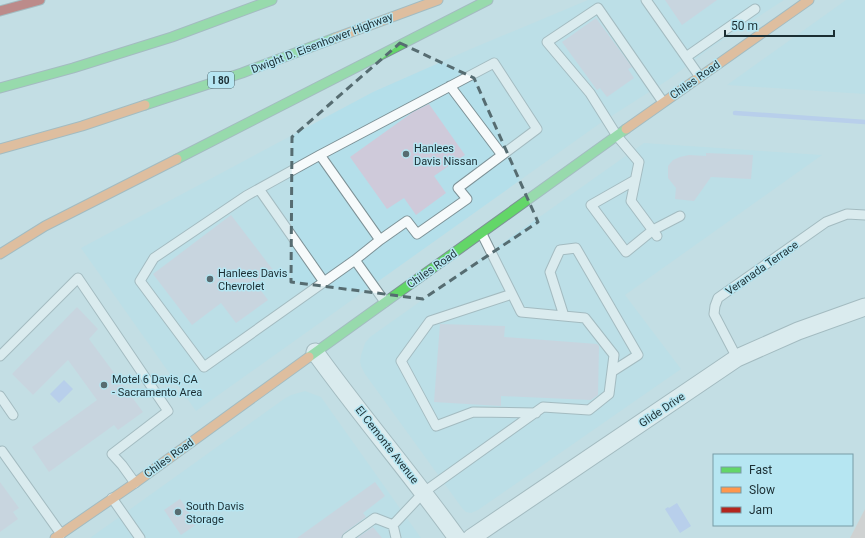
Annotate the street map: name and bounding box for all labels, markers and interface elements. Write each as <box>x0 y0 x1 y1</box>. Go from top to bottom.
street label: Dwight D. Eisenhower Highway <box>249 10 395 76</box>
scale bar <box>725 12 834 38</box>
text: 50 m <box>731 19 758 33</box>
street label: Chiles Road <box>667 58 723 102</box>
road number: I 80 <box>208 72 234 88</box>
place label: Hanlees Davis Nissan <box>414 142 477 168</box>
marker: Hanlees Davis Nissan <box>401 149 411 159</box>
street label: Veranada Terrace <box>723 238 801 298</box>
street label: Chiles Road <box>404 247 460 291</box>
place label: Hanlees Davis Chevrolet <box>218 267 288 293</box>
marker: Hanlees Davis Chevrolet <box>205 274 215 284</box>
place label: Motel 6 Davis, CA - Sacramento Area <box>112 373 202 399</box>
marker: Motel 6 Davis, CA - Sacramento Area <box>99 380 109 390</box>
street label: Glide Drive <box>637 390 687 430</box>
street label: El Cemonte Avenue <box>353 404 421 486</box>
street label: Chiles Road <box>142 436 196 480</box>
legend <box>713 454 853 526</box>
text: Fast <box>749 463 772 477</box>
text: Slow <box>749 483 775 497</box>
place label: South Davis Storage <box>186 500 244 526</box>
text: Jam <box>749 503 773 517</box>
marker: South Davis Storage <box>173 507 183 517</box>

